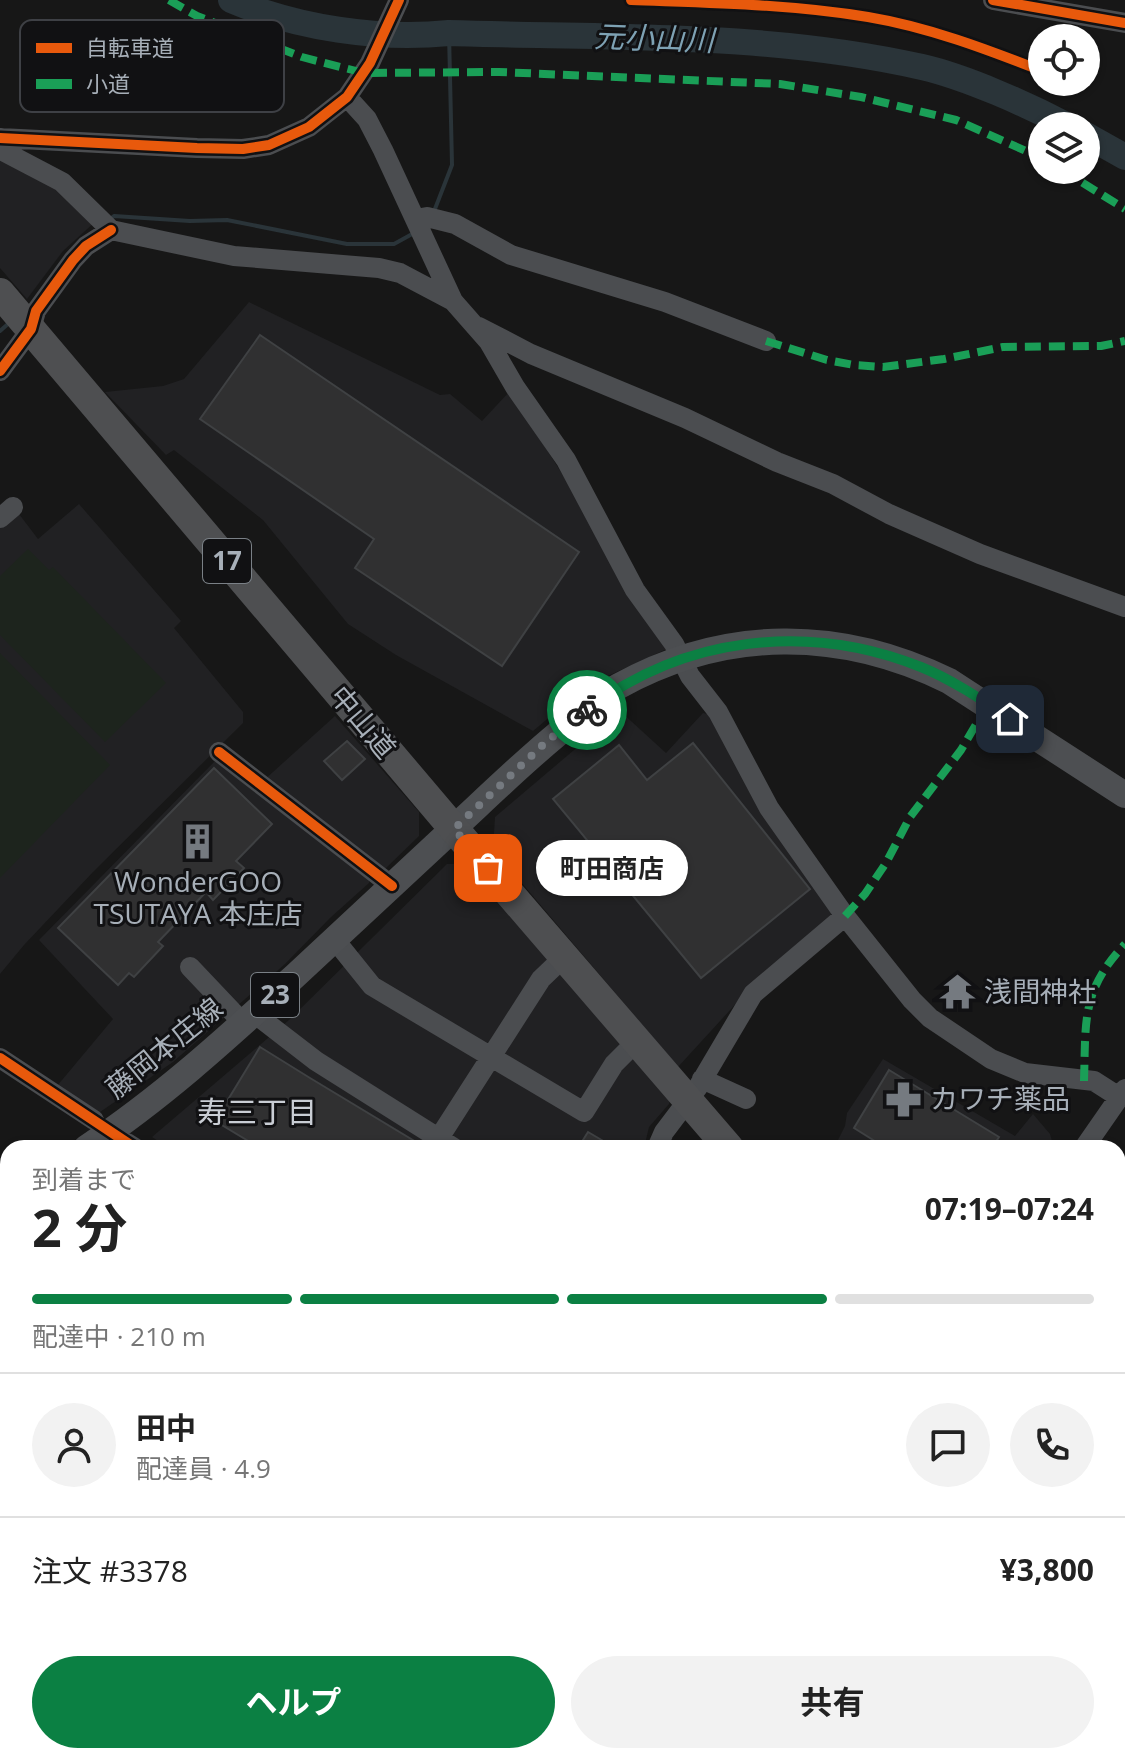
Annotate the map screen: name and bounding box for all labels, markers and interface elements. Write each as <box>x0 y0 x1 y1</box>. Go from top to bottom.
water label: 元小山川 <box>593 15 718 60</box>
legend <box>20 20 284 112</box>
map controls <box>1028 24 1100 184</box>
button: locate <box>1028 24 1100 96</box>
text: 自転車道 <box>86 32 174 62</box>
text: 小道 <box>86 68 130 98</box>
button: layers <box>1028 112 1100 184</box>
road number: 17 <box>203 539 251 583</box>
courier <box>547 670 627 750</box>
street label: 中山道 <box>322 677 405 766</box>
pin <box>976 685 1044 753</box>
icon: bike <box>565 688 609 732</box>
icon: home <box>988 697 1032 741</box>
building icon: WonderGOO TSUTAYA 本庄店 <box>179 823 217 861</box>
pin <box>454 834 522 902</box>
callout: 町田商店 <box>536 840 688 896</box>
icon: bag <box>466 846 510 890</box>
text: 町田商店 <box>560 850 664 886</box>
place label: WonderGOO TSUTAYA 本庄店 <box>94 862 302 932</box>
place label: 浅間神社 <box>984 972 1096 1010</box>
road number: 23 <box>251 973 299 1017</box>
temple icon: 浅間神社 <box>939 973 977 1011</box>
street label: 藤岡本庄線 <box>97 988 230 1106</box>
place label: カワチ薬品 <box>930 1079 1070 1117</box>
pharmacy icon: カワチ薬品 <box>885 1080 923 1118</box>
district label: 寿三丁目 <box>197 1091 317 1132</box>
text: 到着まで <box>32 1161 136 1197</box>
text: 07:19–07:24 <box>925 1188 1094 1229</box>
text: 2 分 <box>32 1191 127 1262</box>
text: 配達中 · 210 m <box>32 1318 206 1354</box>
button: person <box>32 1403 116 1487</box>
button: chat <box>906 1403 990 1487</box>
button: phone <box>1010 1403 1094 1487</box>
text: 田中 <box>136 1407 196 1448</box>
text: 配達員 · 4.9 <box>136 1450 271 1486</box>
text: ¥3,800 <box>1000 1549 1094 1590</box>
text: 注文 #3378 <box>32 1550 188 1591</box>
button: ヘルプ <box>32 1656 555 1748</box>
button: 共有 <box>571 1656 1094 1748</box>

